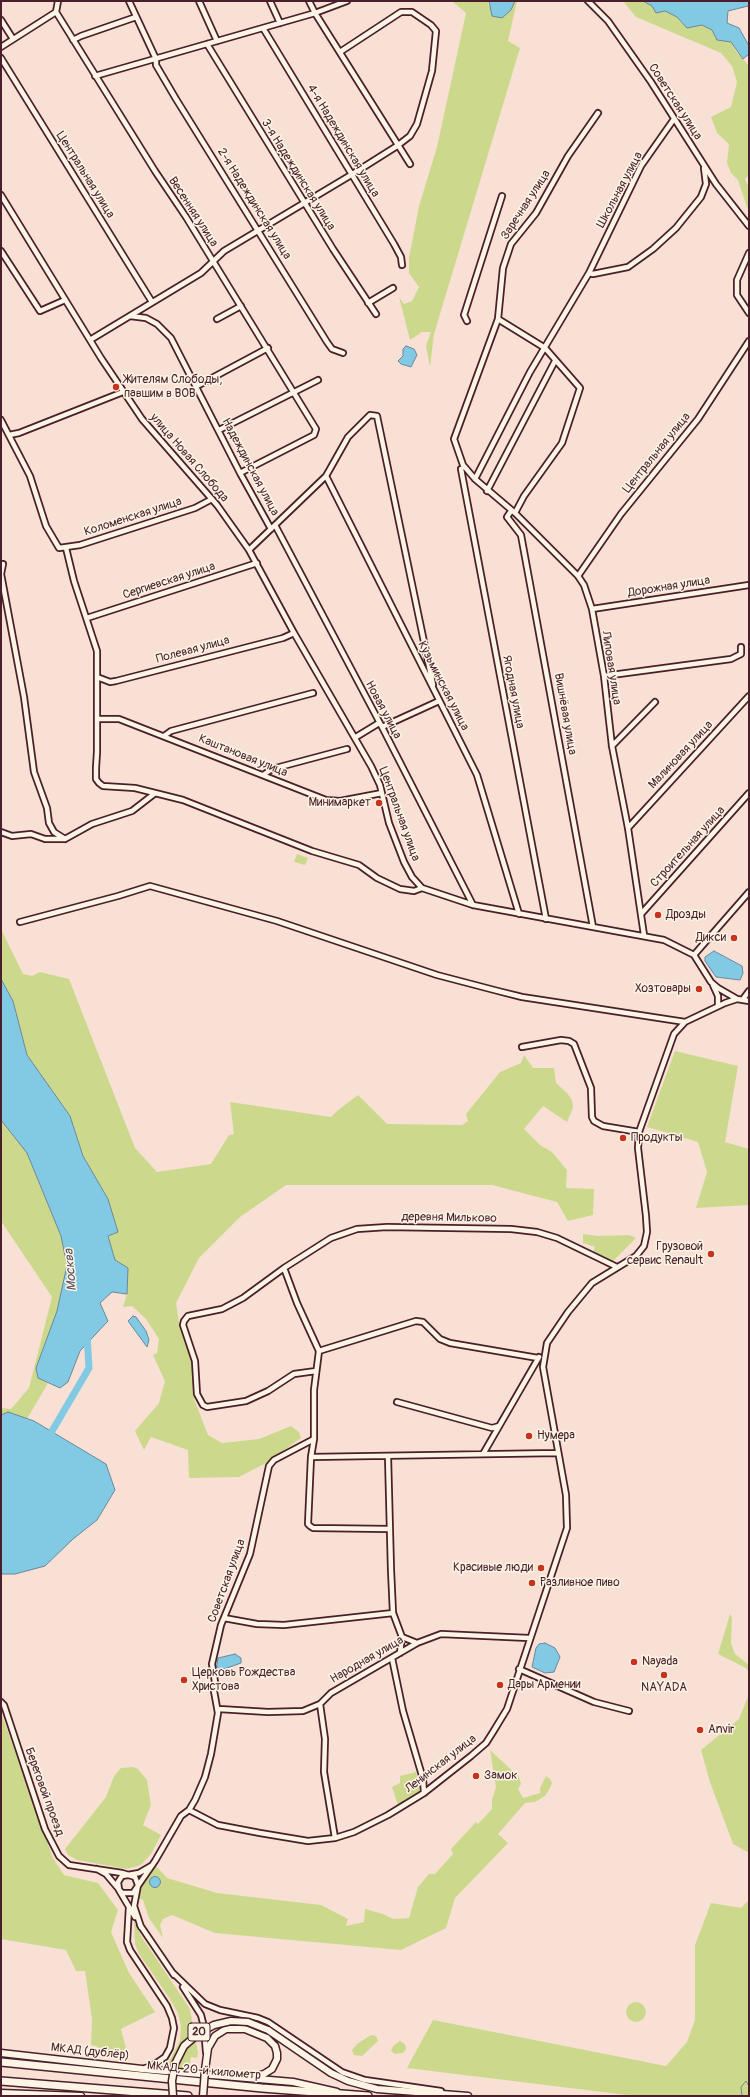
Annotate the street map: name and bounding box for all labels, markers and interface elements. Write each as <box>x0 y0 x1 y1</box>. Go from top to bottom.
street label: Советская улица <box>645 61 705 143</box>
street label: 4-я Надеждинская улица <box>304 82 382 200</box>
street label: 3-я Надеждинская улица <box>258 117 338 233</box>
street label: Центральная улица <box>53 129 117 221</box>
street label: 2-я Надеждинская улица <box>214 146 294 262</box>
street label: Школьная улица <box>594 150 646 230</box>
street label: Заречная улица <box>498 167 554 243</box>
street label: Весенняя улица <box>165 174 221 250</box>
place label: Жителям Слободы, павшим в ВОВ <box>124 373 222 401</box>
marker: Жителям Слободы, павшим в ВОВ <box>111 382 121 392</box>
street label: Центральная улица <box>620 410 694 496</box>
street label: улица Новая Слобода <box>147 411 231 505</box>
street label: Надеждинская улица <box>218 416 282 518</box>
street label: Коломенская улица <box>82 494 184 540</box>
street label: Сергиевская улица <box>121 559 217 603</box>
street label: Дорожная улица <box>627 573 711 601</box>
street label: Липовая улица <box>598 630 624 706</box>
street label: Полевая улица <box>155 633 231 667</box>
street label: Кузьминская улица <box>414 639 472 733</box>
street label: Ягодная улица <box>499 654 527 730</box>
street label: Вишнёвая улица <box>551 672 579 756</box>
street label: Новая улица <box>362 679 404 741</box>
street label: Малиновая улица <box>646 718 716 792</box>
street label: Каштановая улица <box>196 732 290 780</box>
street label: Центральная улица <box>375 765 423 863</box>
place label: Минимаркет <box>308 796 371 810</box>
marker: Минимаркет <box>374 798 384 808</box>
street label: Строительная улица <box>648 803 728 891</box>
place label: Дрозды <box>666 908 706 922</box>
marker: Дрозды <box>653 910 663 920</box>
place label: Дикси <box>696 931 726 945</box>
marker: Дикси <box>729 933 739 943</box>
place label: Хозтовары <box>635 982 691 996</box>
marker: Хозтовары <box>694 984 704 994</box>
place label: Продукты <box>631 1131 683 1145</box>
marker: Продукты <box>618 1133 628 1143</box>
street label: деревня Мильково <box>401 1210 497 1226</box>
place label: Грузовой сервис Renault <box>627 1240 703 1268</box>
water label: Москва <box>61 1248 81 1292</box>
marker: Грузовой сервис Renault <box>706 1249 716 1259</box>
place label: Нумера <box>537 1429 575 1443</box>
marker: Нумера <box>524 1431 534 1441</box>
street label: Советская улица <box>205 1537 249 1625</box>
place label: Красивые люди <box>453 1561 533 1575</box>
marker: Красивые люди <box>536 1563 546 1573</box>
place label: Разливное пиво <box>540 1576 620 1590</box>
marker: Разливное пиво <box>527 1578 537 1588</box>
street label: Народная улица <box>328 1633 406 1687</box>
place label: Nayada <box>642 1655 678 1669</box>
marker: Nayada <box>629 1657 639 1667</box>
place label: Церковь Рождества Христова <box>192 1666 295 1694</box>
marker: NAYADA <box>659 1670 669 1680</box>
marker: Церковь Рождества Христова <box>179 1675 189 1685</box>
place label: Дары Армении <box>508 1678 581 1692</box>
marker: Дары Армении <box>495 1680 505 1690</box>
place label: NAYADA <box>641 1681 687 1695</box>
place label: Anvir <box>708 1723 734 1737</box>
marker: Anvir <box>695 1725 705 1735</box>
street label: Ленинская улица <box>403 1732 479 1796</box>
street label: Береговой проезд <box>21 1746 67 1838</box>
place label: Замок <box>484 1769 517 1783</box>
marker: Замок <box>471 1771 481 1781</box>
road number: 20 <box>188 2023 210 2041</box>
street label: МКАД (дублёр) <box>50 2041 130 2063</box>
street label: МКАД, 20-й километр <box>146 2059 262 2083</box>

